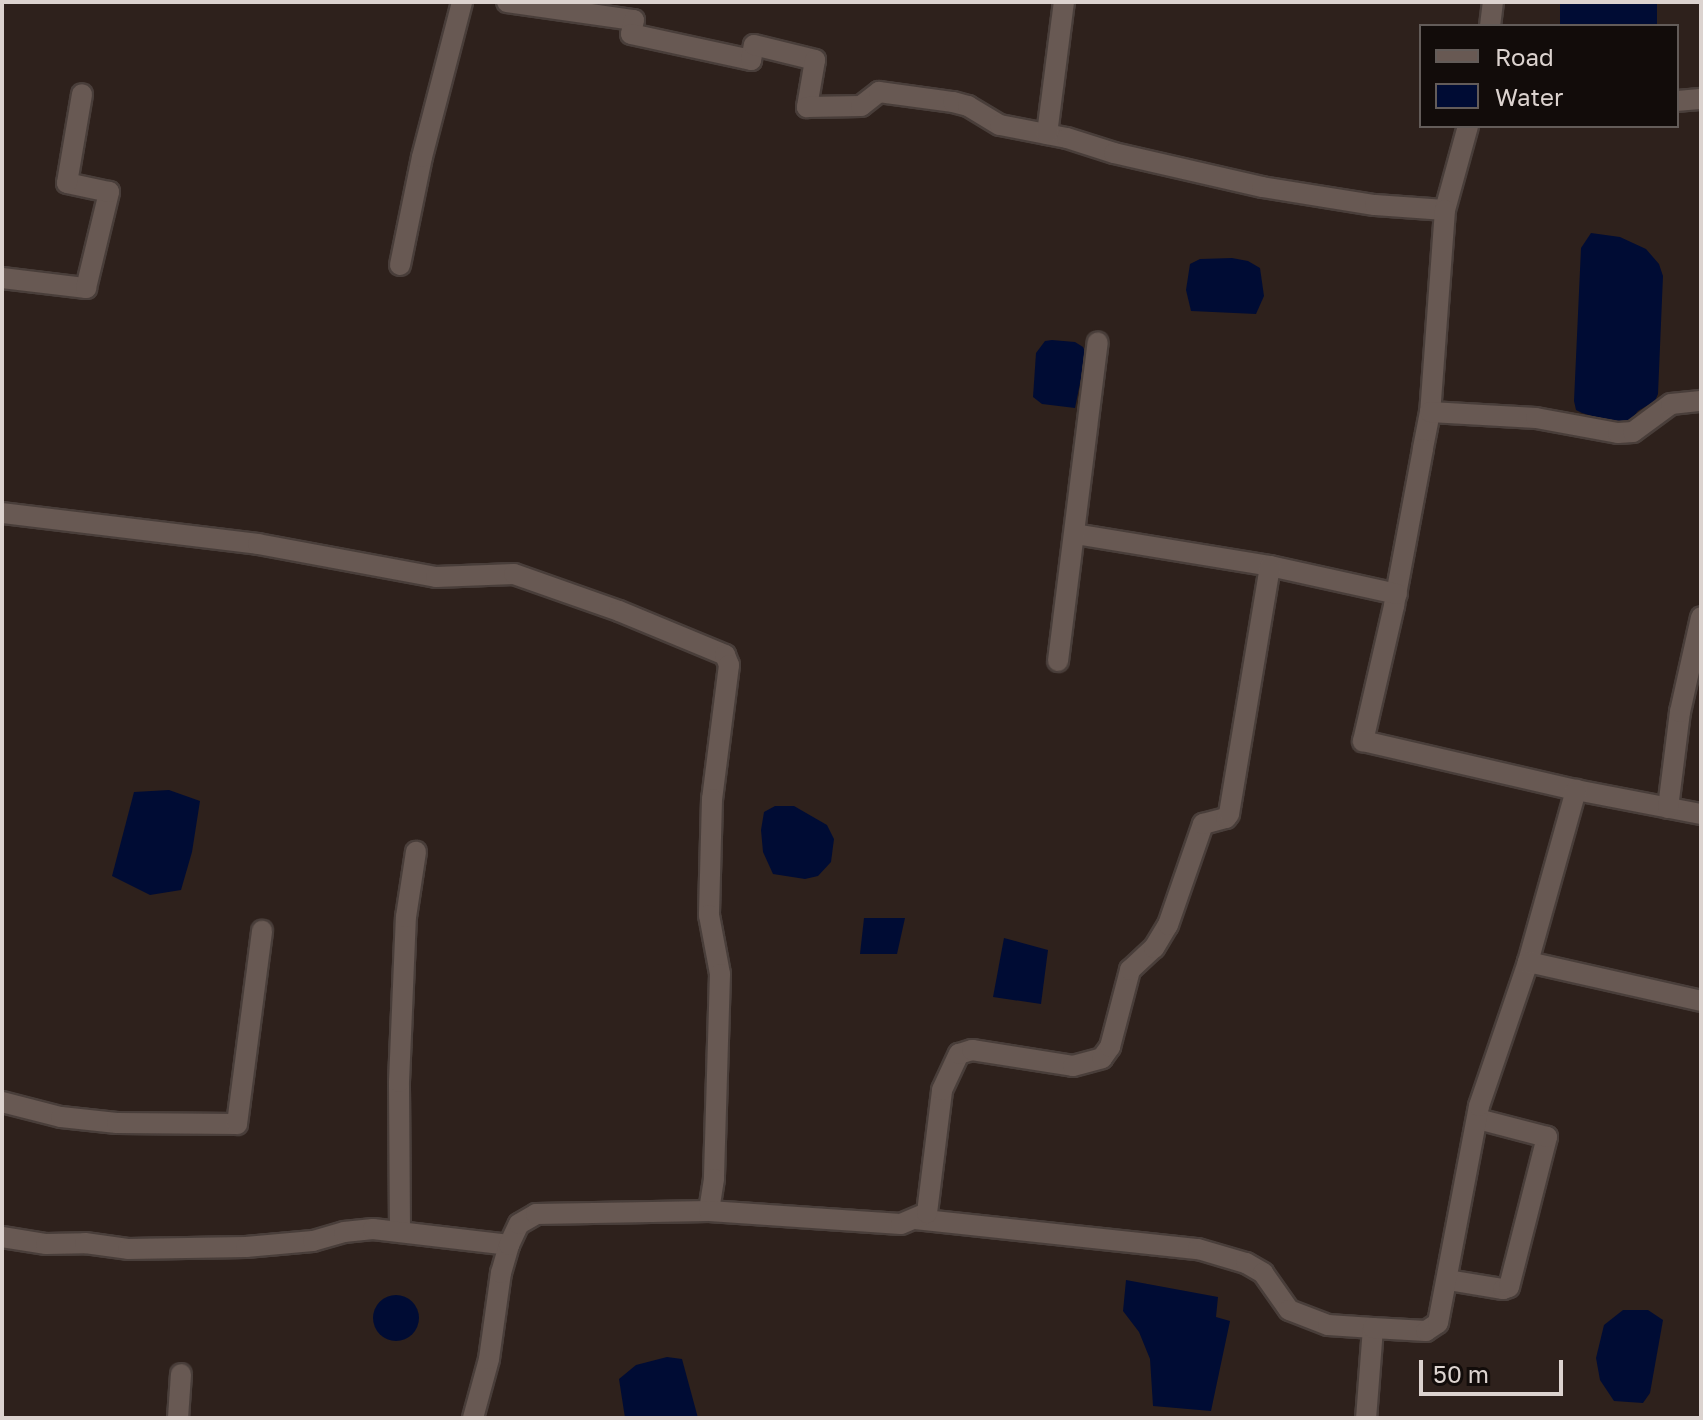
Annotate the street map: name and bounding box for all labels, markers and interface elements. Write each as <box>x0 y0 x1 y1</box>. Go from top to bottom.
legend <box>1419 24 1679 128</box>
text: Road <box>1495 42 1554 71</box>
text: Water <box>1495 82 1563 111</box>
scale bar <box>1423 1344 1567 1394</box>
text: 50 m <box>1433 1359 1489 1388</box>

